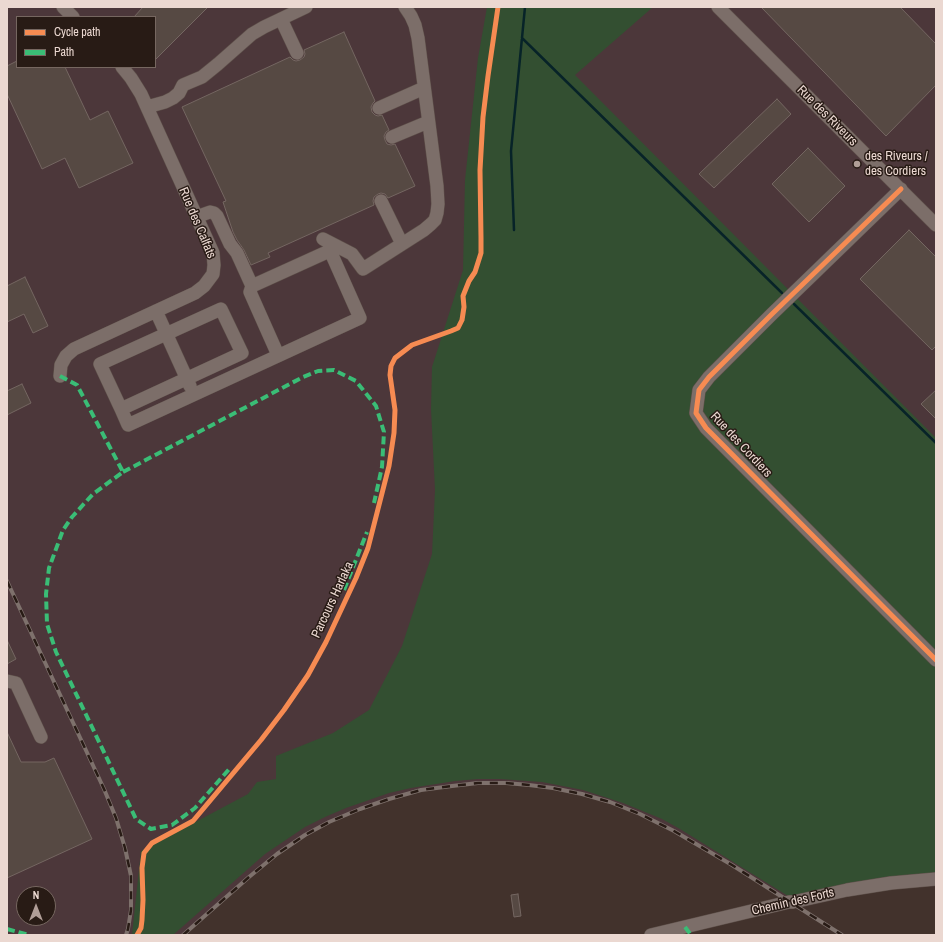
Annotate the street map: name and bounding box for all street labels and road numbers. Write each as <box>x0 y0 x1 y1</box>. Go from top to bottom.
street label: Rue des Riveurs <box>793 82 861 150</box>
street label: Rue des Calfats <box>175 185 219 261</box>
street label: Rue des Cordiers <box>707 409 775 481</box>
street label: Parcours Harlaka <box>309 559 357 641</box>
street label: Chemin des Forts <box>750 885 836 919</box>

